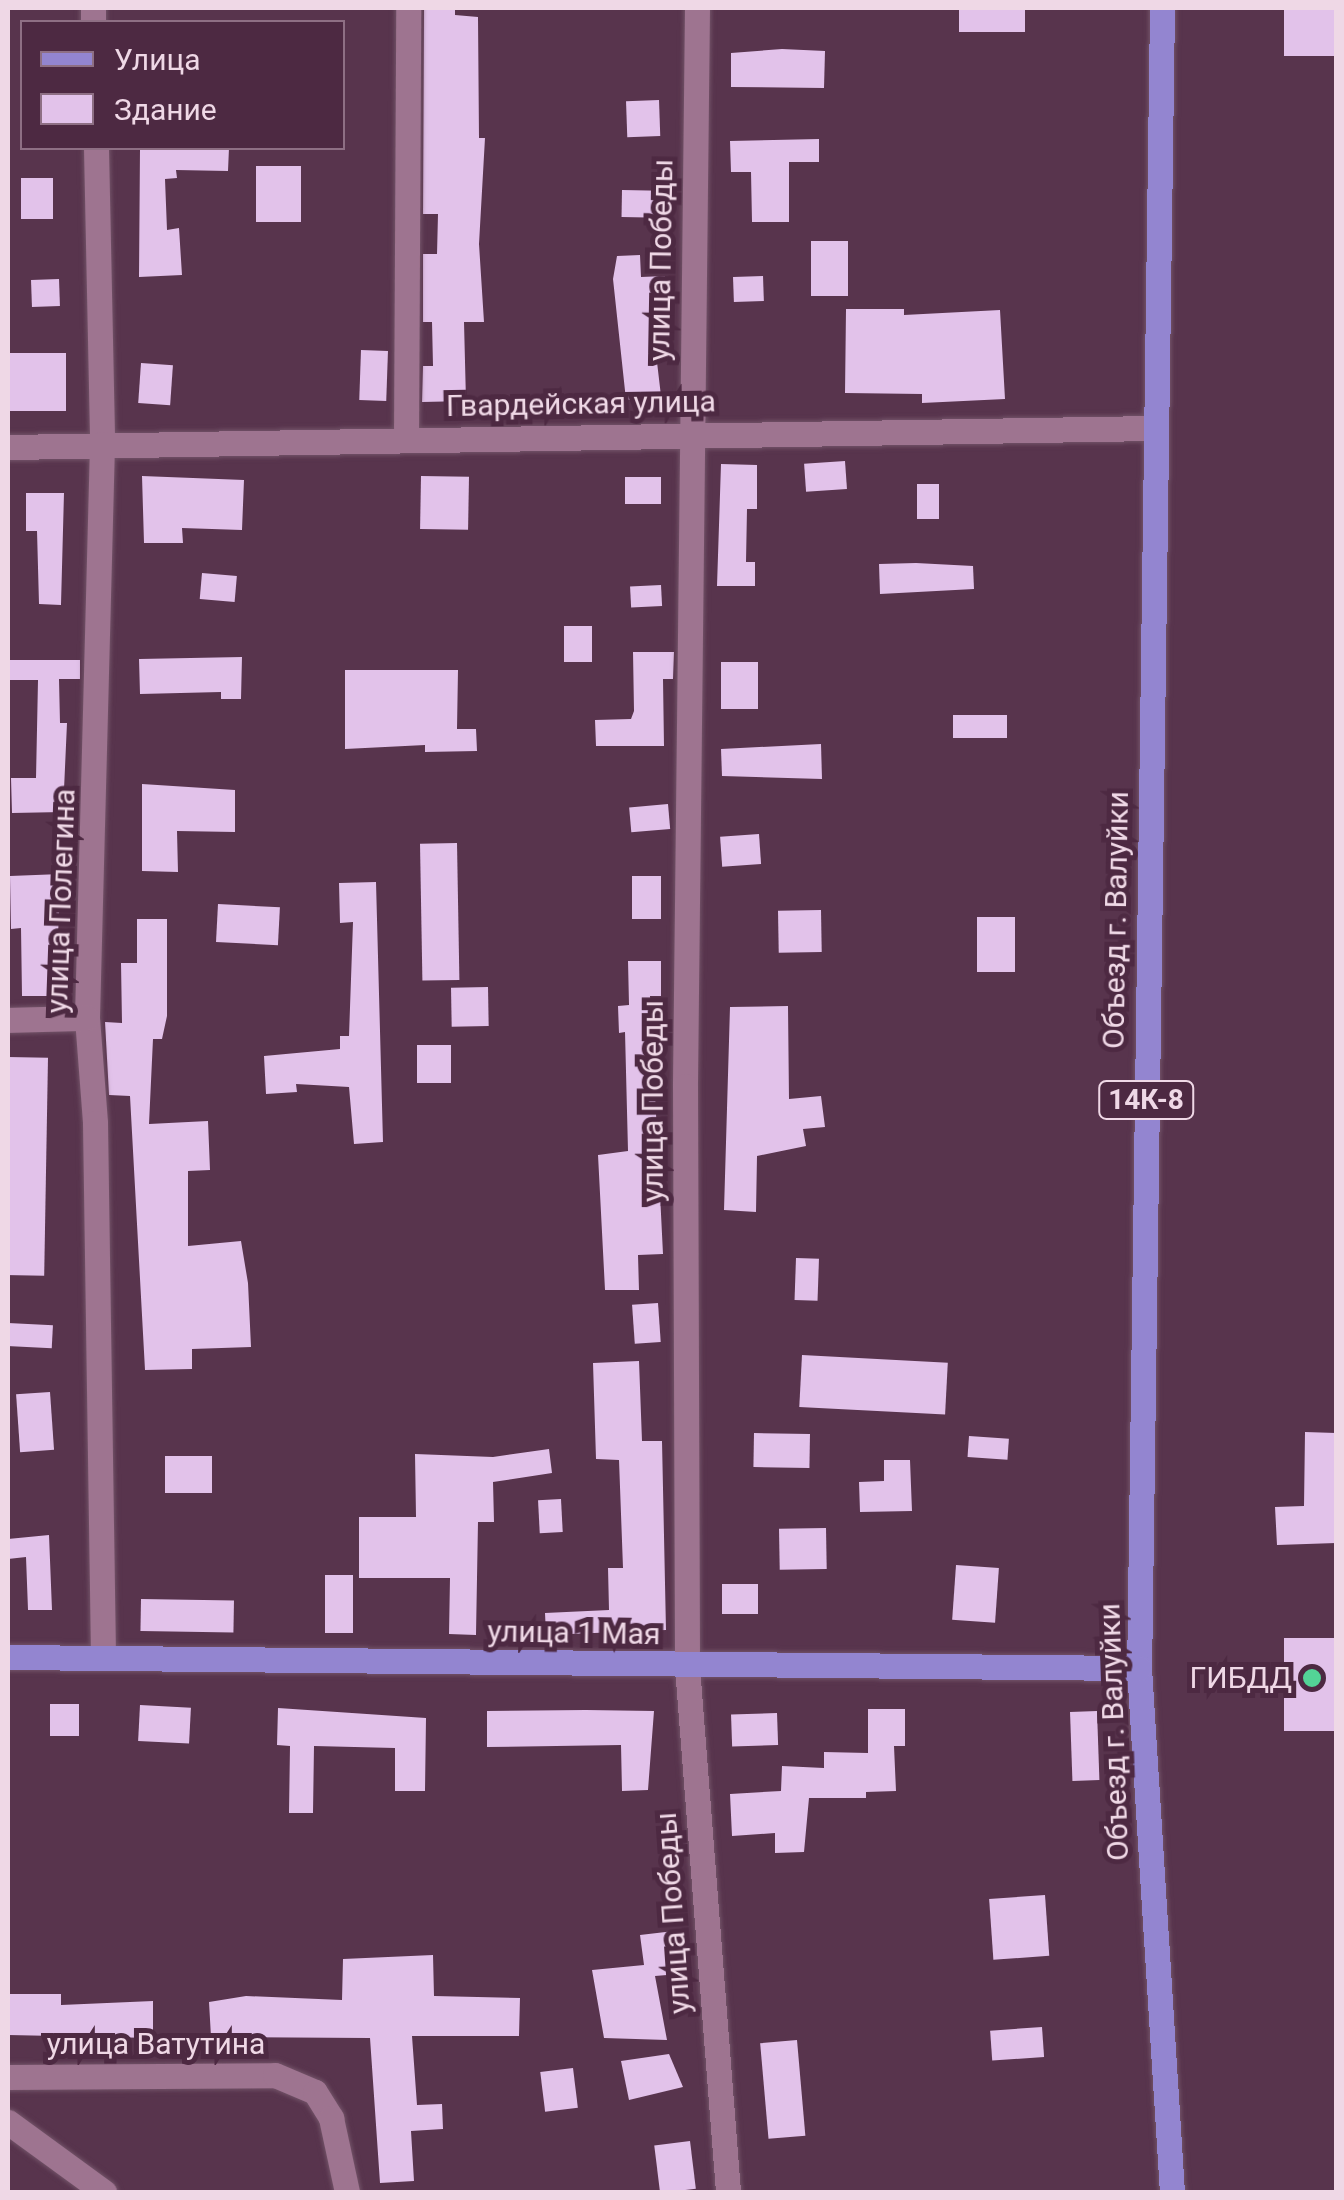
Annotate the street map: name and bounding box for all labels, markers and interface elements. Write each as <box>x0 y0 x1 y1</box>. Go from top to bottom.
legend <box>20 20 345 150</box>
text: Улица <box>114 42 201 77</box>
text: Здание <box>114 92 217 127</box>
street label: улица Победы <box>641 159 681 361</box>
street label: Гвардейская улица <box>446 384 716 424</box>
street label: улица Полегина <box>39 788 83 1014</box>
street label: Объезд г. Валуйки <box>1096 791 1136 1049</box>
street label: улица Победы <box>635 1000 671 1202</box>
road number: 14К-8 <box>1096 1077 1196 1123</box>
street label: Объезд г. Валуйки <box>1092 1603 1136 1861</box>
street label: улица 1 Мая <box>487 1613 661 1653</box>
place label: ГИБДД <box>1190 1660 1292 1696</box>
marker: ГИБДД <box>1301 1667 1323 1689</box>
street label: улица Победы <box>648 1811 698 2015</box>
street label: улица Ватутина <box>47 2026 265 2062</box>

